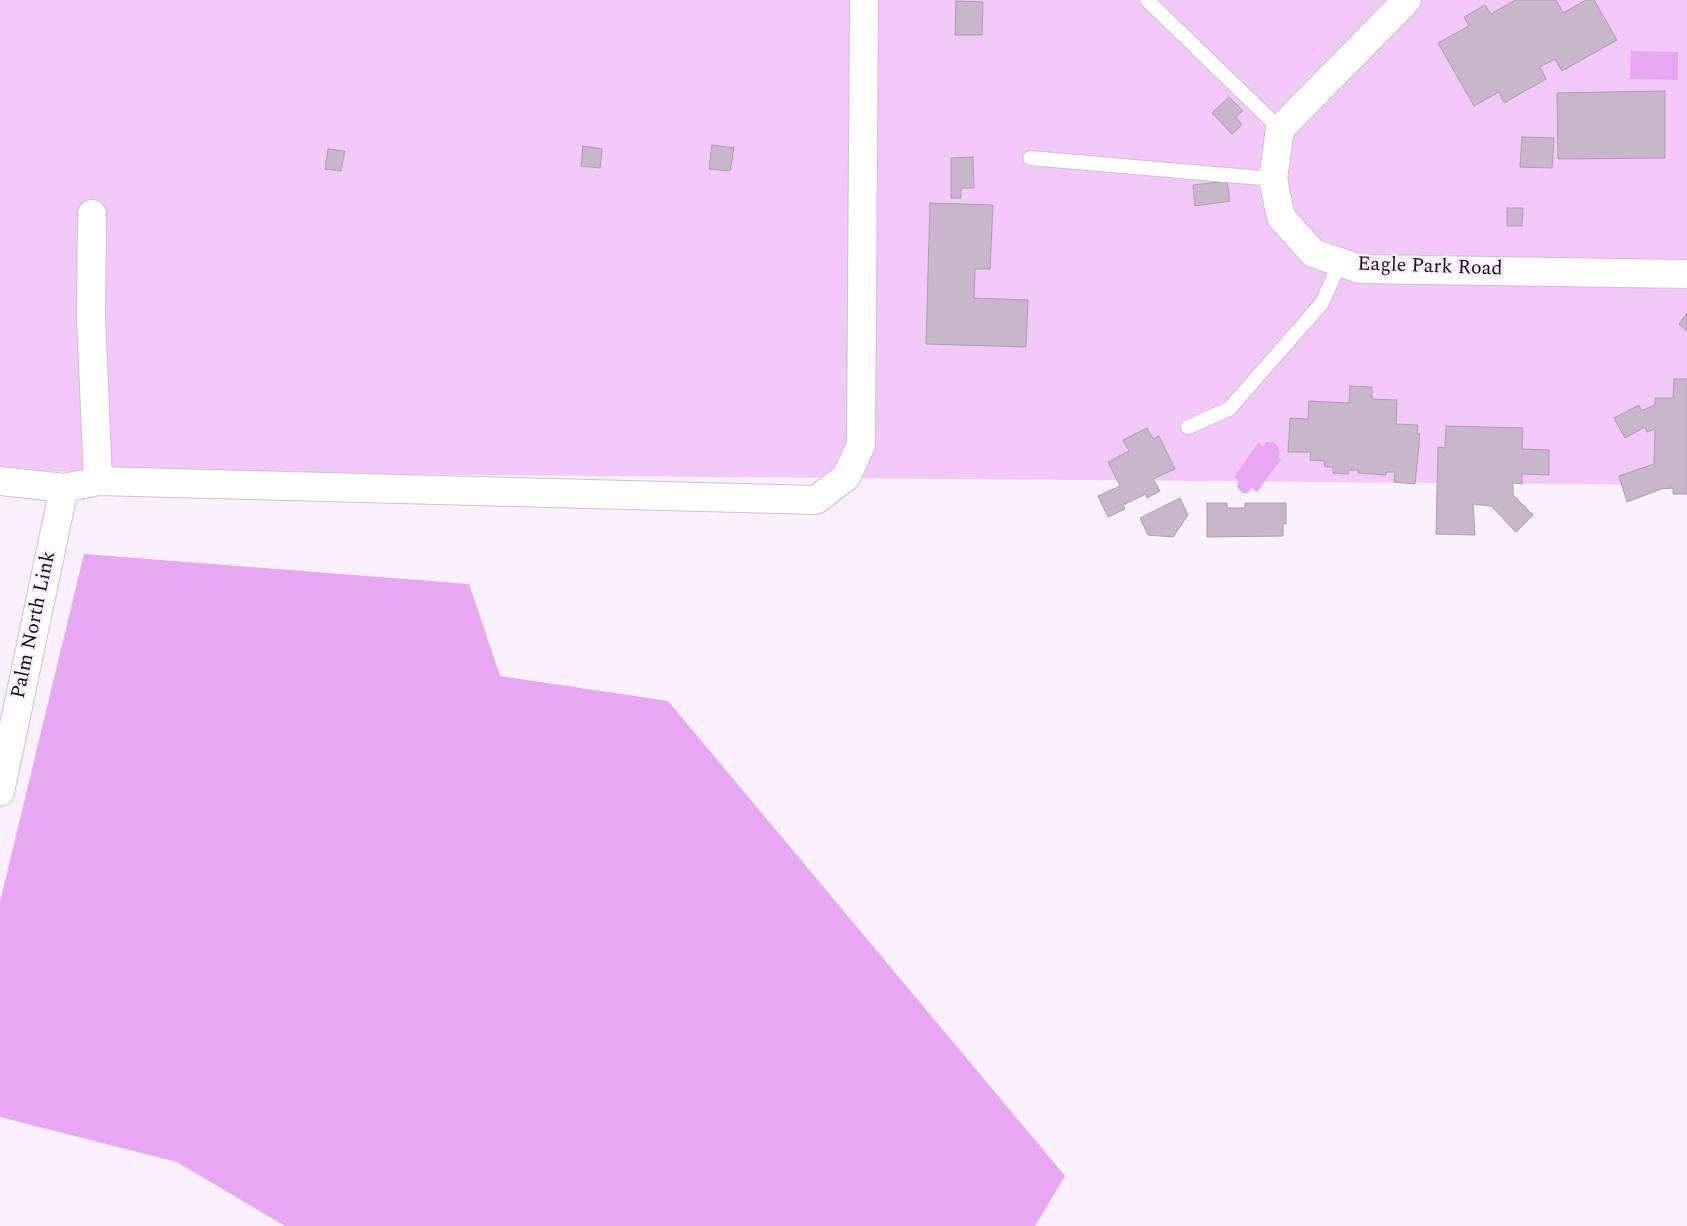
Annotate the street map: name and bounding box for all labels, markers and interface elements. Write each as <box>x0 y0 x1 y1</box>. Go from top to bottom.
street label: Eagle Park Road <box>1357 253 1503 283</box>
street label: Palm North Link <box>8 549 62 701</box>

